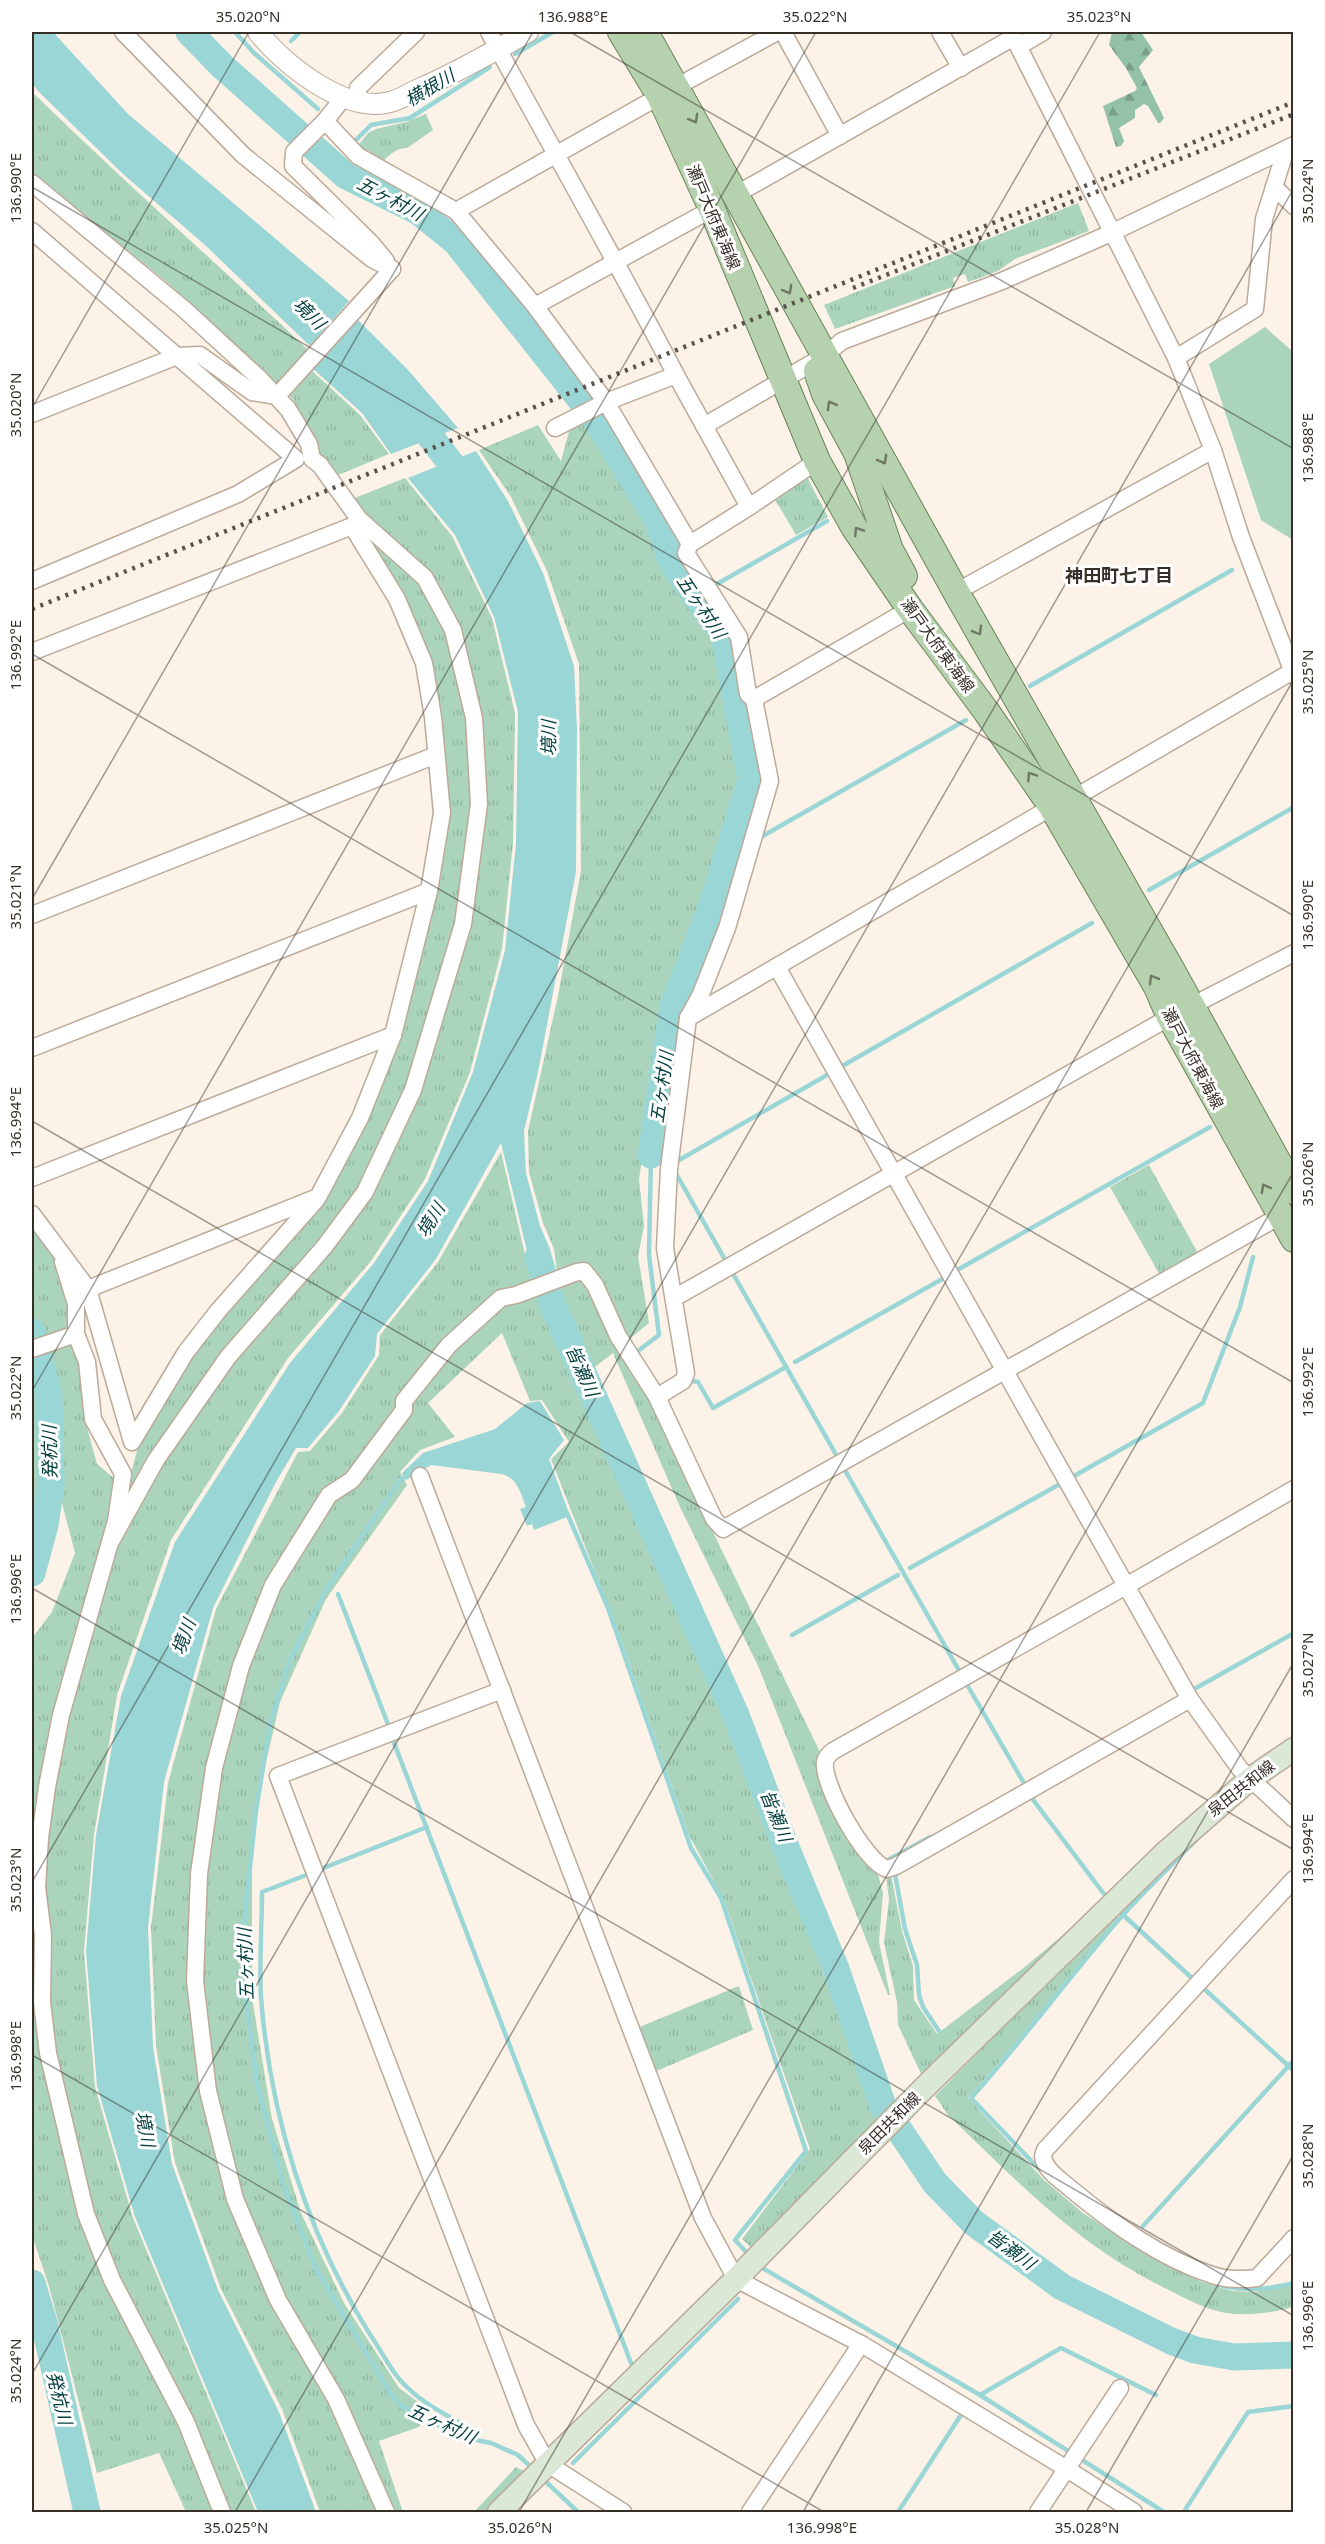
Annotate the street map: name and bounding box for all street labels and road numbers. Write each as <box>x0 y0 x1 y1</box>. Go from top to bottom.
street label: 瀬戸大府東海線 <box>682 161 746 273</box>
street label: 瀬戸大府東海線 <box>896 593 980 697</box>
street label: 瀬戸大府東海線 <box>1157 1003 1229 1113</box>
street label: 泉田共和線 <box>1203 1755 1279 1821</box>
street label: 泉田共和線 <box>853 2087 925 2159</box>

